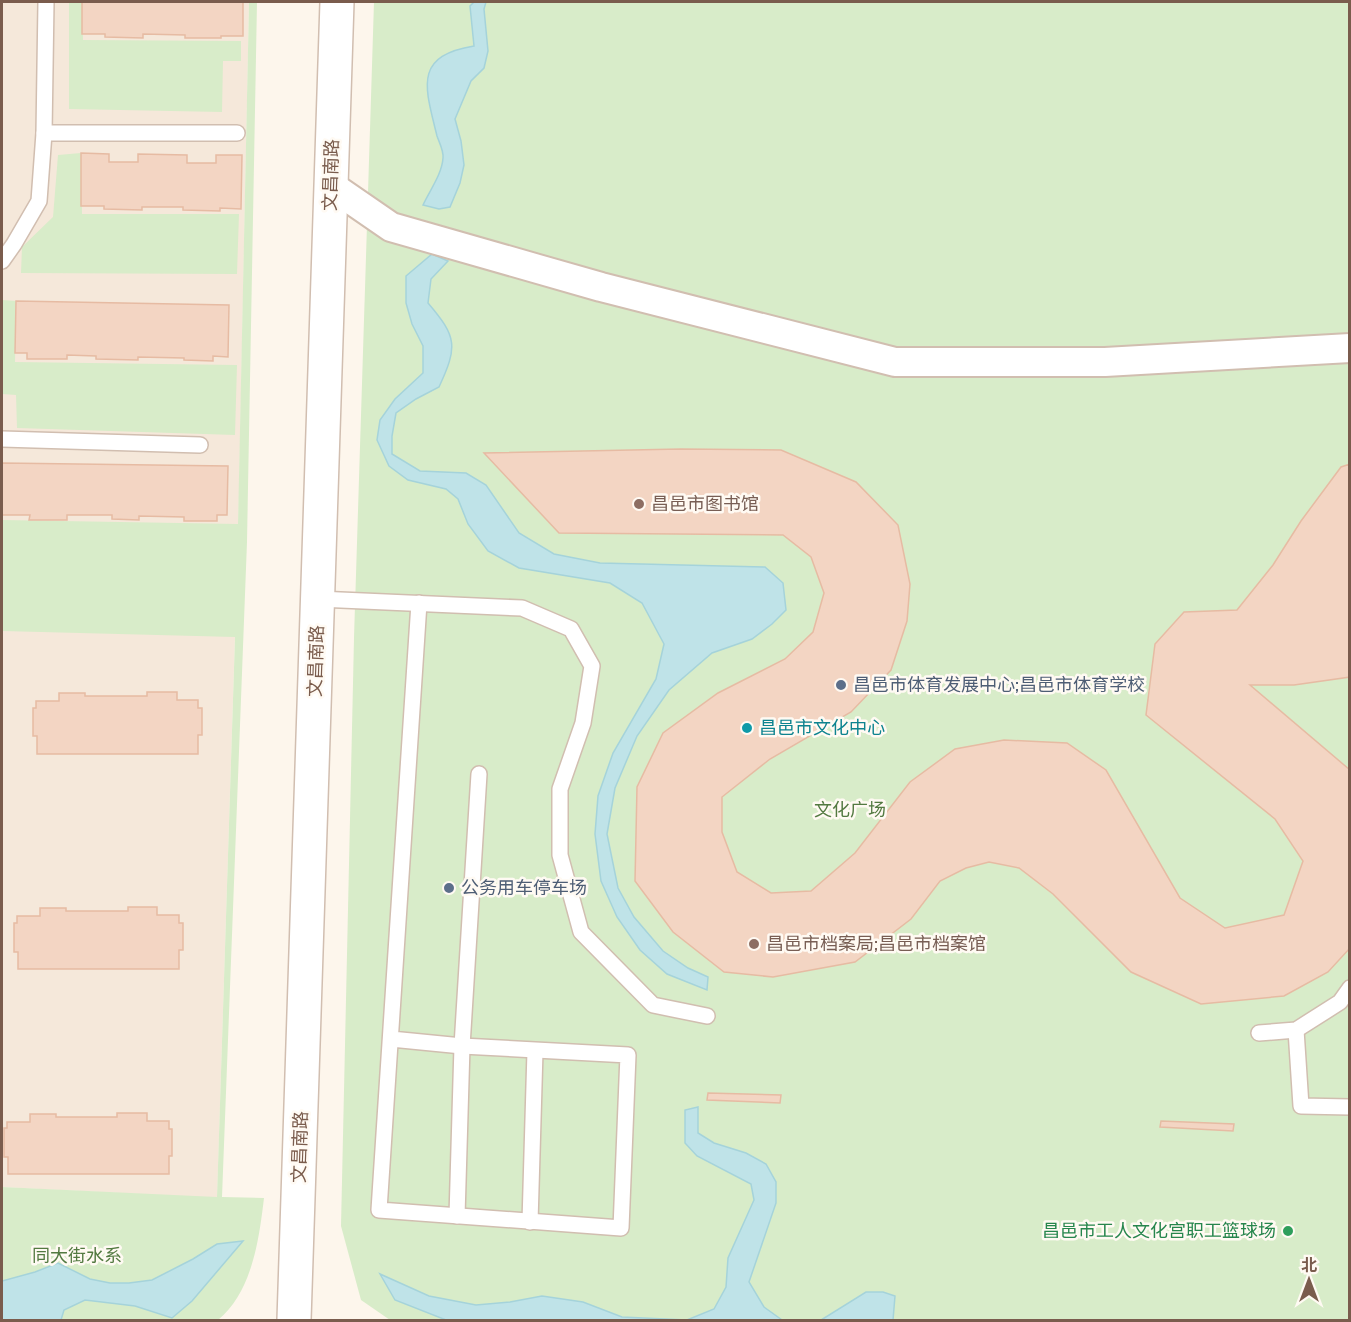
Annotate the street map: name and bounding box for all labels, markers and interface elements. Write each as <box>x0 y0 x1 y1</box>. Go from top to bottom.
street label: 文昌南路 <box>319 139 343 211</box>
place label: 昌邑市图书馆 <box>651 493 759 515</box>
marker: 昌邑市图书馆 <box>632 497 646 511</box>
street label: 文昌南路 <box>304 625 328 697</box>
place label: 昌邑市体育发展中心;昌邑市体育学校 <box>853 674 1145 696</box>
marker: 昌邑市体育发展中心;昌邑市体育学校 <box>834 678 848 692</box>
place label: 昌邑市文化中心 <box>759 717 885 739</box>
marker: 昌邑市文化中心 <box>740 721 754 735</box>
park label: 文化广场 <box>814 799 886 821</box>
place label: 公务用车停车场 <box>461 877 587 899</box>
marker: 公务用车停车场 <box>442 881 456 895</box>
place label: 昌邑市档案局;昌邑市档案馆 <box>766 933 986 955</box>
marker: 昌邑市档案局;昌邑市档案馆 <box>747 937 761 951</box>
street label: 文昌南路 <box>288 1111 312 1183</box>
place label: 昌邑市工人文化宫职工篮球场 <box>1042 1220 1276 1242</box>
marker: 昌邑市工人文化宫职工篮球场 <box>1281 1224 1295 1238</box>
park label: 同大街水系 <box>32 1245 122 1267</box>
north arrow <box>1279 1250 1339 1310</box>
text: 北 <box>1301 1256 1317 1275</box>

